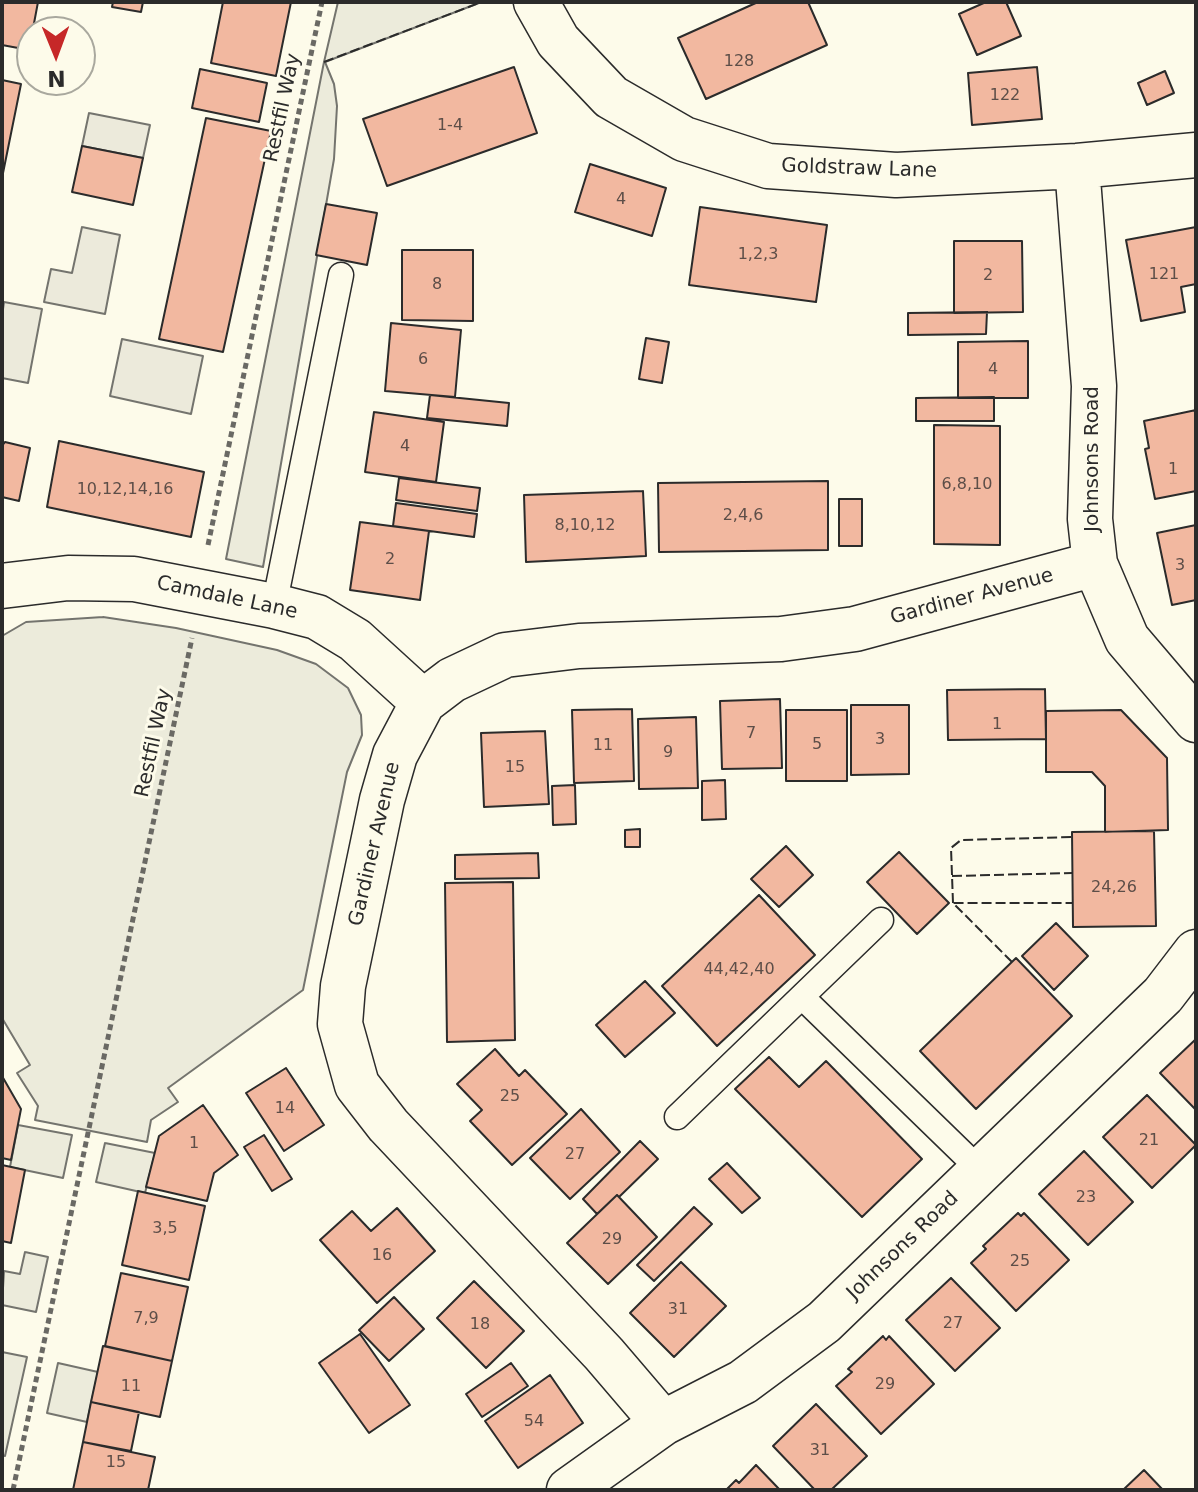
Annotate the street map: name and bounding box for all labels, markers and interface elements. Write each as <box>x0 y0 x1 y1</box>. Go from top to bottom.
north arrow <box>16 16 96 96</box>
street label: Restfil Way <box>260 51 306 165</box>
house number: 128 <box>724 52 754 72</box>
text: N <box>47 66 66 91</box>
house number: 122 <box>990 86 1020 106</box>
house number: 1-4 <box>437 116 463 136</box>
street label: Goldstraw Lane <box>781 154 937 184</box>
house number: 4 <box>616 190 626 210</box>
house number: 1,2,3 <box>738 245 778 265</box>
house number: 121 <box>1149 265 1179 285</box>
house number: 2 <box>983 266 993 286</box>
house number: 8 <box>432 275 442 295</box>
house number: 6 <box>418 350 428 370</box>
house number: 4 <box>988 360 998 380</box>
street label: Johnsons Road <box>1081 386 1105 532</box>
house number: 4 <box>400 437 410 457</box>
house number: 1 <box>1168 460 1178 480</box>
house number: 6,8,10 <box>942 475 992 495</box>
house number: 10,12,14,16 <box>77 480 173 500</box>
house number: 2,4,6 <box>723 506 763 526</box>
house number: 8,10,12 <box>554 516 616 536</box>
house number: 2 <box>385 550 395 570</box>
house number: 3 <box>1175 556 1185 576</box>
street label: Gardiner Avenue <box>888 564 1056 630</box>
street label: Camdale Lane <box>154 571 300 625</box>
street label: Restfil Way <box>131 686 177 800</box>
house number: 1 <box>992 715 1002 735</box>
house number: 7 <box>746 724 756 744</box>
house number: 3 <box>875 730 885 750</box>
house number: 5 <box>812 735 822 755</box>
house number: 11 <box>593 736 613 756</box>
house number: 9 <box>663 743 673 763</box>
house number: 15 <box>505 758 525 778</box>
street label: Gardiner Avenue <box>344 760 406 928</box>
house number: 24,26 <box>1091 878 1137 898</box>
house number: 44,42,40 <box>703 960 775 980</box>
house number: 25 <box>500 1087 520 1107</box>
house number: 14 <box>275 1099 295 1119</box>
house number: 21 <box>1139 1131 1159 1151</box>
house number: 1 <box>189 1134 199 1154</box>
house number: 27 <box>565 1145 585 1165</box>
street label: Johnsons Road <box>842 1187 964 1305</box>
house number: 23 <box>1076 1188 1096 1208</box>
house number: 3,5 <box>152 1219 178 1239</box>
house number: 29 <box>602 1230 622 1250</box>
house number: 16 <box>372 1246 392 1266</box>
house number: 25 <box>1010 1252 1030 1272</box>
house number: 31 <box>668 1300 688 1320</box>
house number: 7,9 <box>133 1309 159 1329</box>
house number: 27 <box>943 1314 963 1334</box>
house number: 18 <box>470 1315 490 1335</box>
house number: 29 <box>875 1375 895 1395</box>
house number: 11 <box>121 1377 141 1397</box>
house number: 54 <box>524 1412 544 1432</box>
house number: 31 <box>810 1441 830 1461</box>
house number: 15 <box>106 1453 126 1473</box>

